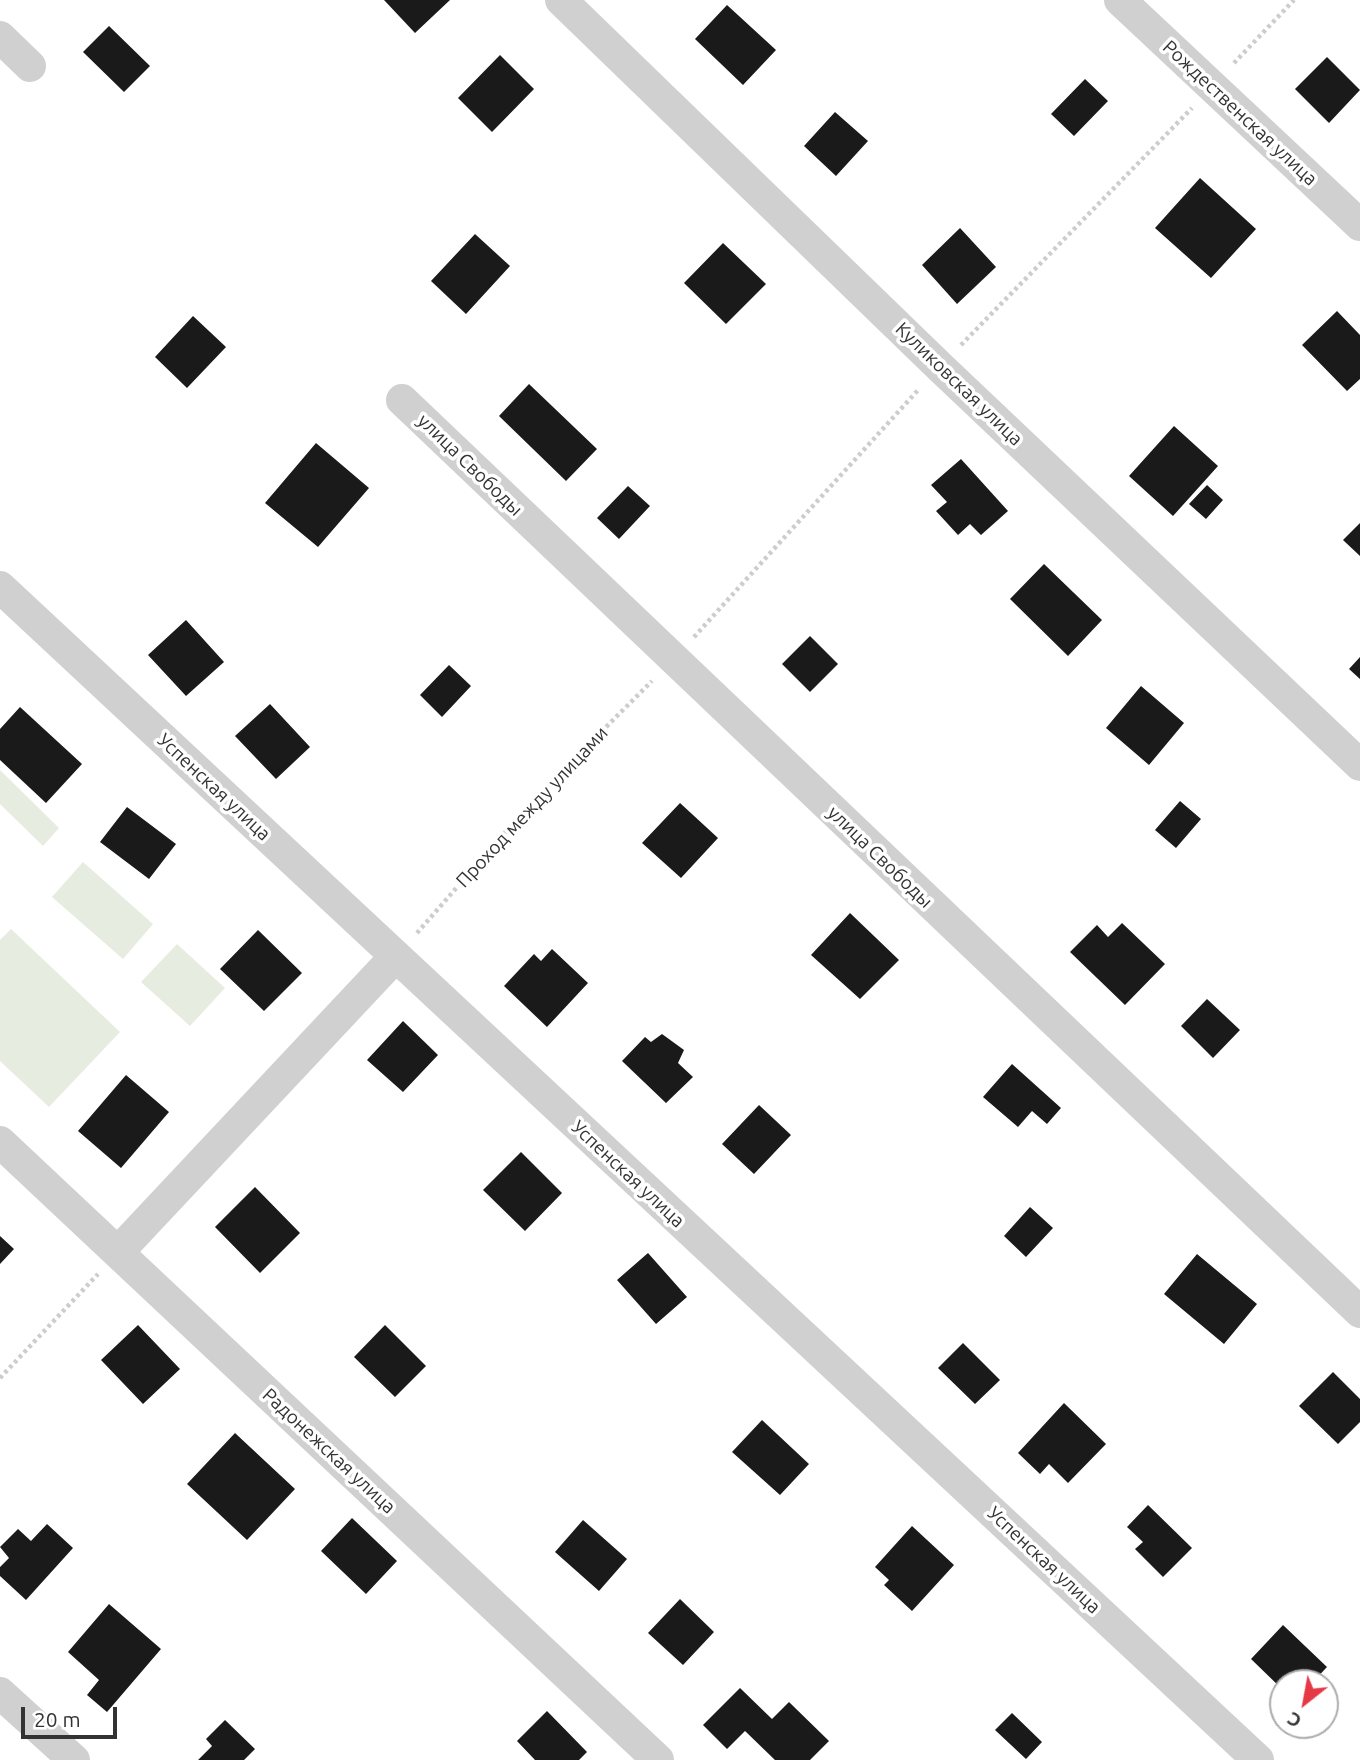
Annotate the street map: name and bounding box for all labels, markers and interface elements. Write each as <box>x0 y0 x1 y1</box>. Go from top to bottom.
street label: Рождественская улица <box>1158 36 1322 190</box>
street label: Куликовская улица <box>891 317 1027 451</box>
street label: улица Свободы <box>413 409 527 521</box>
street label: Проход между улицами <box>451 722 613 892</box>
street label: Успенская улица <box>153 729 275 845</box>
street label: улица Свободы <box>823 801 937 913</box>
street label: Успенская улица <box>567 1116 689 1232</box>
street label: Радонежская улица <box>258 1383 400 1519</box>
street label: Успенская улица <box>983 1502 1105 1618</box>
north arrow <box>1269 1669 1339 1739</box>
scale bar <box>24 1694 121 1738</box>
text: 20 m <box>34 1707 81 1731</box>
text: С <box>1283 1708 1305 1733</box>

